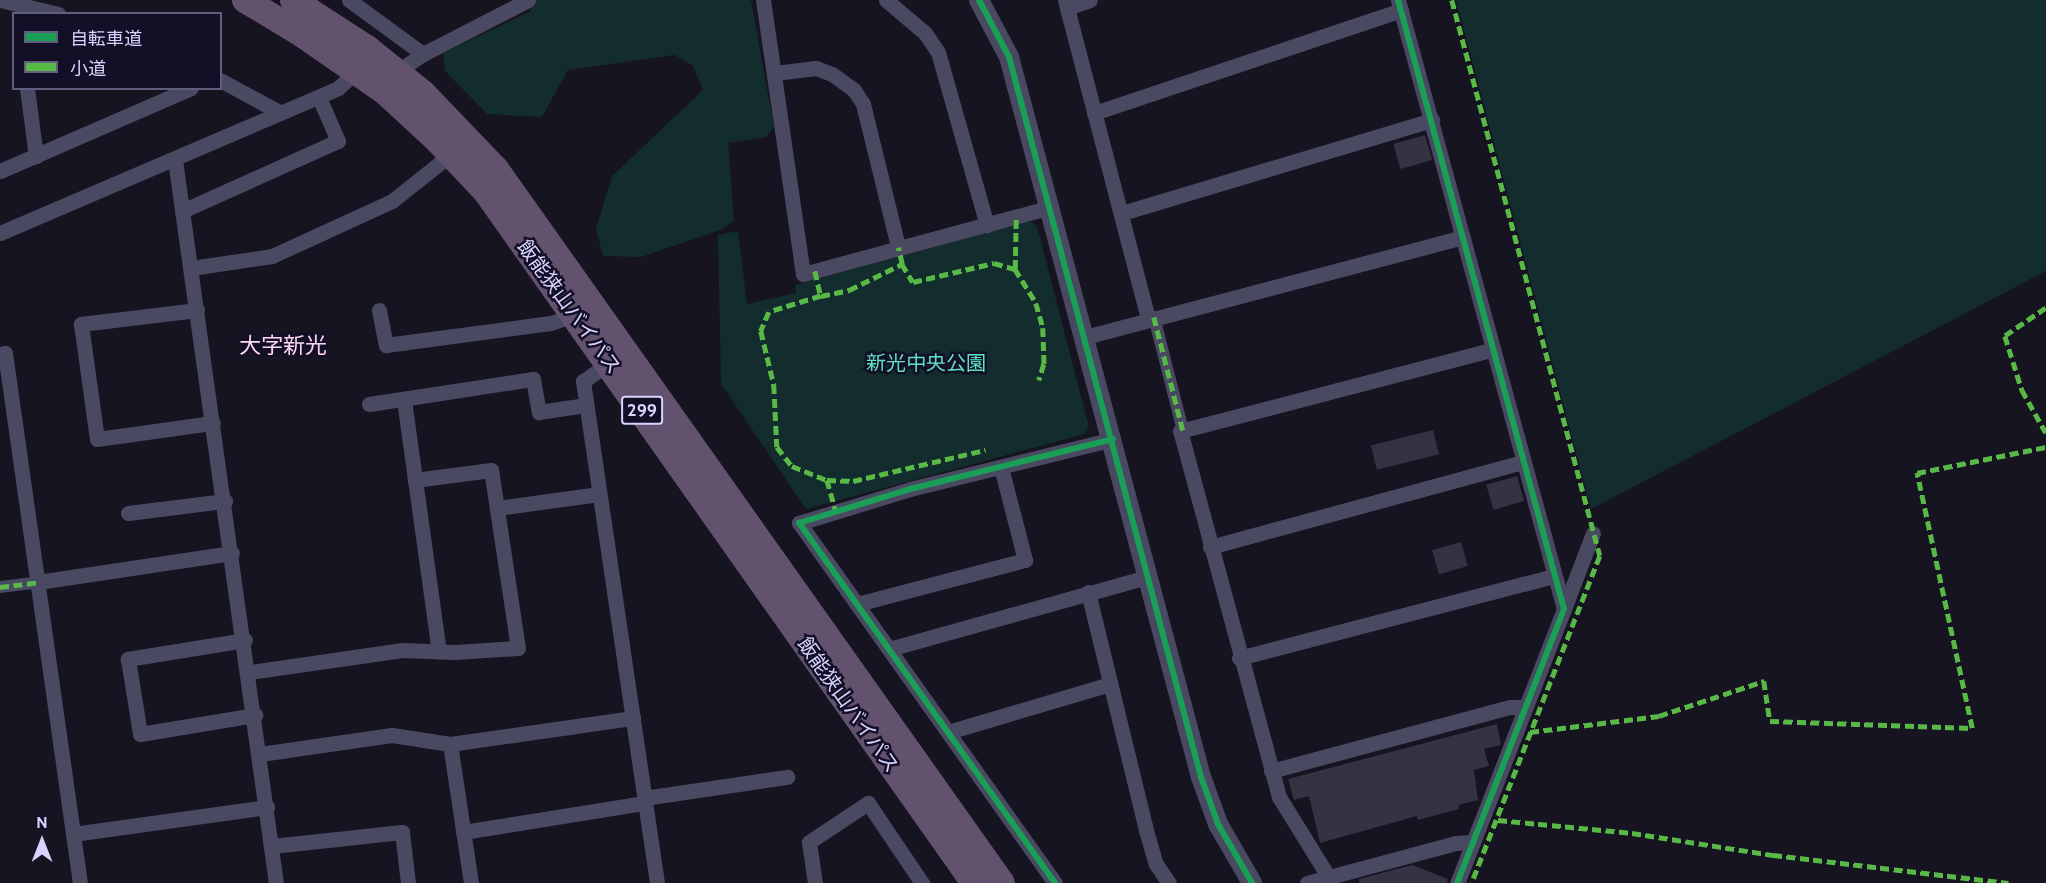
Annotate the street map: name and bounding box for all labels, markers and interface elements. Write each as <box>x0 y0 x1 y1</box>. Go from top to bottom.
legend <box>12 12 222 90</box>
text: 自転車道 <box>70 28 142 50</box>
text: 小道 <box>70 58 106 80</box>
street label: 飯能狭山バイパス <box>512 235 626 379</box>
district label: 大字新光 <box>239 333 327 359</box>
park label: 新光中央公園 <box>866 351 986 375</box>
road number: 299 <box>621 395 663 425</box>
street label: 飯能狭山バイパス <box>792 633 904 777</box>
north arrow <box>12 811 72 871</box>
text: N <box>36 813 48 832</box>

